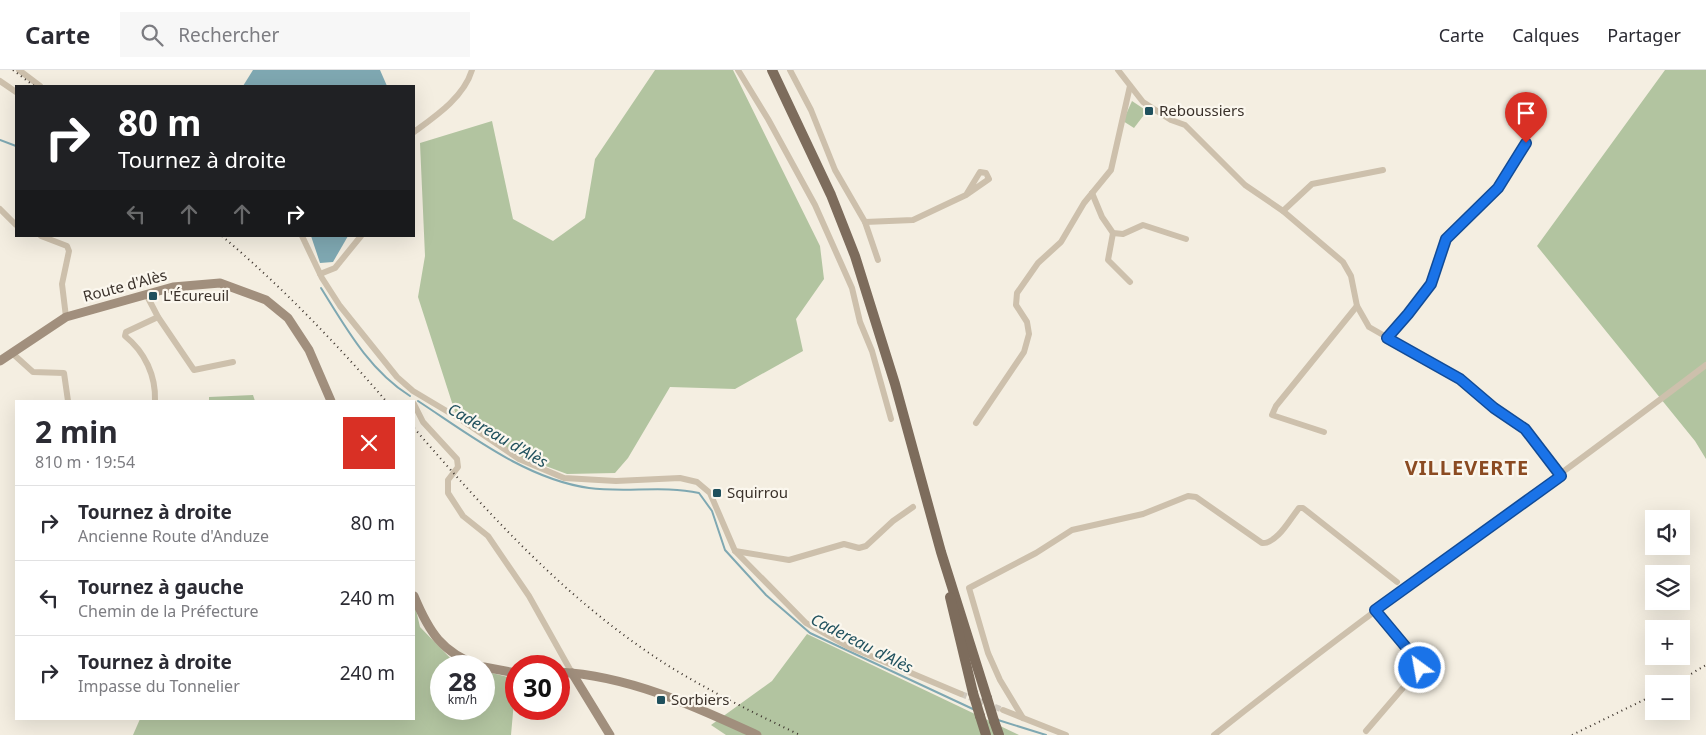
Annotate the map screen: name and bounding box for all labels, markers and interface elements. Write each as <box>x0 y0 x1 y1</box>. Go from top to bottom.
search box <box>120 12 470 57</box>
text: Carte <box>25 18 90 51</box>
icon: search <box>138 21 166 49</box>
text: Rechercher <box>178 22 279 48</box>
text: Carte <box>1439 23 1484 47</box>
text: Calques <box>1512 23 1579 47</box>
text: Partager <box>1607 23 1681 47</box>
pin <box>1505 92 1547 143</box>
text: 80 m <box>118 99 201 146</box>
icon: arrive <box>1512 99 1540 127</box>
place label: Reboussiers <box>1159 100 1244 120</box>
icon: right <box>35 105 100 170</box>
marker: Reboussiers <box>1143 105 1155 117</box>
text: Tournez à droite <box>118 144 286 174</box>
icon: left <box>122 200 150 228</box>
icon: ahead <box>175 200 203 228</box>
icon: ahead <box>228 200 256 228</box>
icon: right <box>281 200 309 228</box>
street label: Route d'Alès <box>81 264 169 306</box>
place label: L'Écureuil <box>163 285 229 305</box>
marker: L'Écureuil <box>147 290 159 302</box>
water label: Cadereau d'Alès <box>444 397 552 473</box>
text: 2 min <box>35 411 118 452</box>
button: close <box>343 417 395 469</box>
text: 810 m · 19:54 <box>35 451 135 473</box>
district label: VILLEVERTE <box>1405 454 1529 481</box>
place label: Squirrou <box>727 482 788 502</box>
marker: Squirrou <box>711 487 723 499</box>
text: Tournez à droite <box>78 499 232 525</box>
icon: right <box>35 509 63 537</box>
text: 80 m <box>351 510 395 536</box>
map controls <box>1645 510 1690 720</box>
button: sound <box>1645 510 1690 555</box>
text: Ancienne Route d'Anduze <box>78 525 269 547</box>
button: layers <box>1645 565 1690 610</box>
text: Tournez à gauche <box>78 574 244 600</box>
icon: left <box>35 584 63 612</box>
text: 240 m <box>340 585 395 611</box>
text: Chemin de la Préfecture <box>78 600 259 622</box>
water label: Cadereau d'Alès <box>807 608 917 678</box>
button: + <box>1645 620 1690 665</box>
position arrow <box>1393 641 1445 693</box>
text: Tournez à droite <box>78 649 232 675</box>
speed limit sign: 30 <box>505 655 570 720</box>
icon: right <box>35 659 63 687</box>
text: 240 m <box>340 660 395 686</box>
text: 28 <box>448 664 477 698</box>
text: Impasse du Tonnelier <box>78 675 240 697</box>
button: − <box>1645 675 1690 720</box>
place label: Sorbiers <box>671 689 729 709</box>
text: km/h <box>448 691 477 708</box>
marker: Sorbiers <box>655 694 667 706</box>

